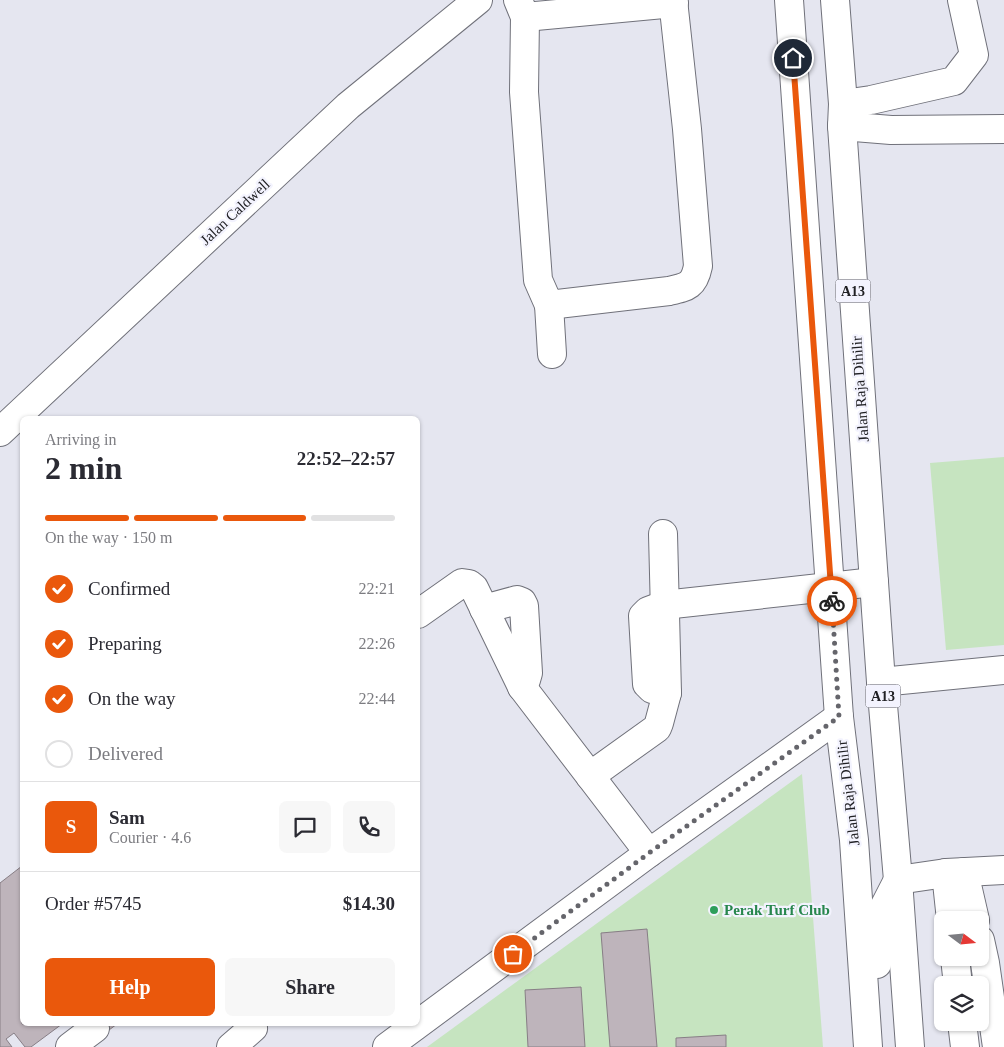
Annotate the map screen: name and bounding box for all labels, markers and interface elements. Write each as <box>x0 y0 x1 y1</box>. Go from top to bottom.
pin <box>772 37 814 79</box>
icon: home <box>779 44 807 72</box>
street label: Jalan Caldwell <box>197 176 273 248</box>
road number: A13 <box>836 280 870 302</box>
street label: Jalan Raja Dihilir <box>848 336 872 442</box>
text: Arriving in <box>45 431 117 448</box>
text: 22:52–22:57 <box>297 448 395 469</box>
text: 2 min <box>45 450 122 486</box>
text: On the way · 150 m <box>45 529 173 546</box>
icon: check <box>45 575 73 603</box>
courier <box>807 576 857 626</box>
text: Confirmed <box>88 578 170 599</box>
text: 22:21 <box>359 580 395 597</box>
icon: bike <box>818 587 846 615</box>
icon: check <box>45 630 73 658</box>
text: Preparing <box>88 633 162 654</box>
text: 22:26 <box>359 635 395 652</box>
road number: A13 <box>866 684 900 708</box>
icon: check <box>45 685 73 713</box>
text: On the way <box>88 688 176 709</box>
text: 22:44 <box>359 690 395 707</box>
street label: Jalan Raja Dihilir <box>834 740 862 846</box>
text: Delivered <box>88 743 163 764</box>
button: chat <box>279 801 331 853</box>
button: phone <box>343 801 395 853</box>
text: Sam <box>109 807 145 828</box>
text: S <box>66 816 76 837</box>
text: Courier · 4.6 <box>109 829 191 846</box>
text: Order #5745 <box>45 893 142 914</box>
text: $14.30 <box>343 893 395 914</box>
place label: Perak Turf Club <box>724 902 830 918</box>
marker: Perak Turf Club <box>708 904 720 916</box>
north arrow <box>934 911 989 966</box>
map controls <box>934 911 989 1031</box>
pin <box>492 933 534 975</box>
icon: bag <box>499 940 527 968</box>
button: Help <box>45 958 215 1016</box>
button: Share <box>225 958 395 1016</box>
button: layers <box>934 976 989 1031</box>

